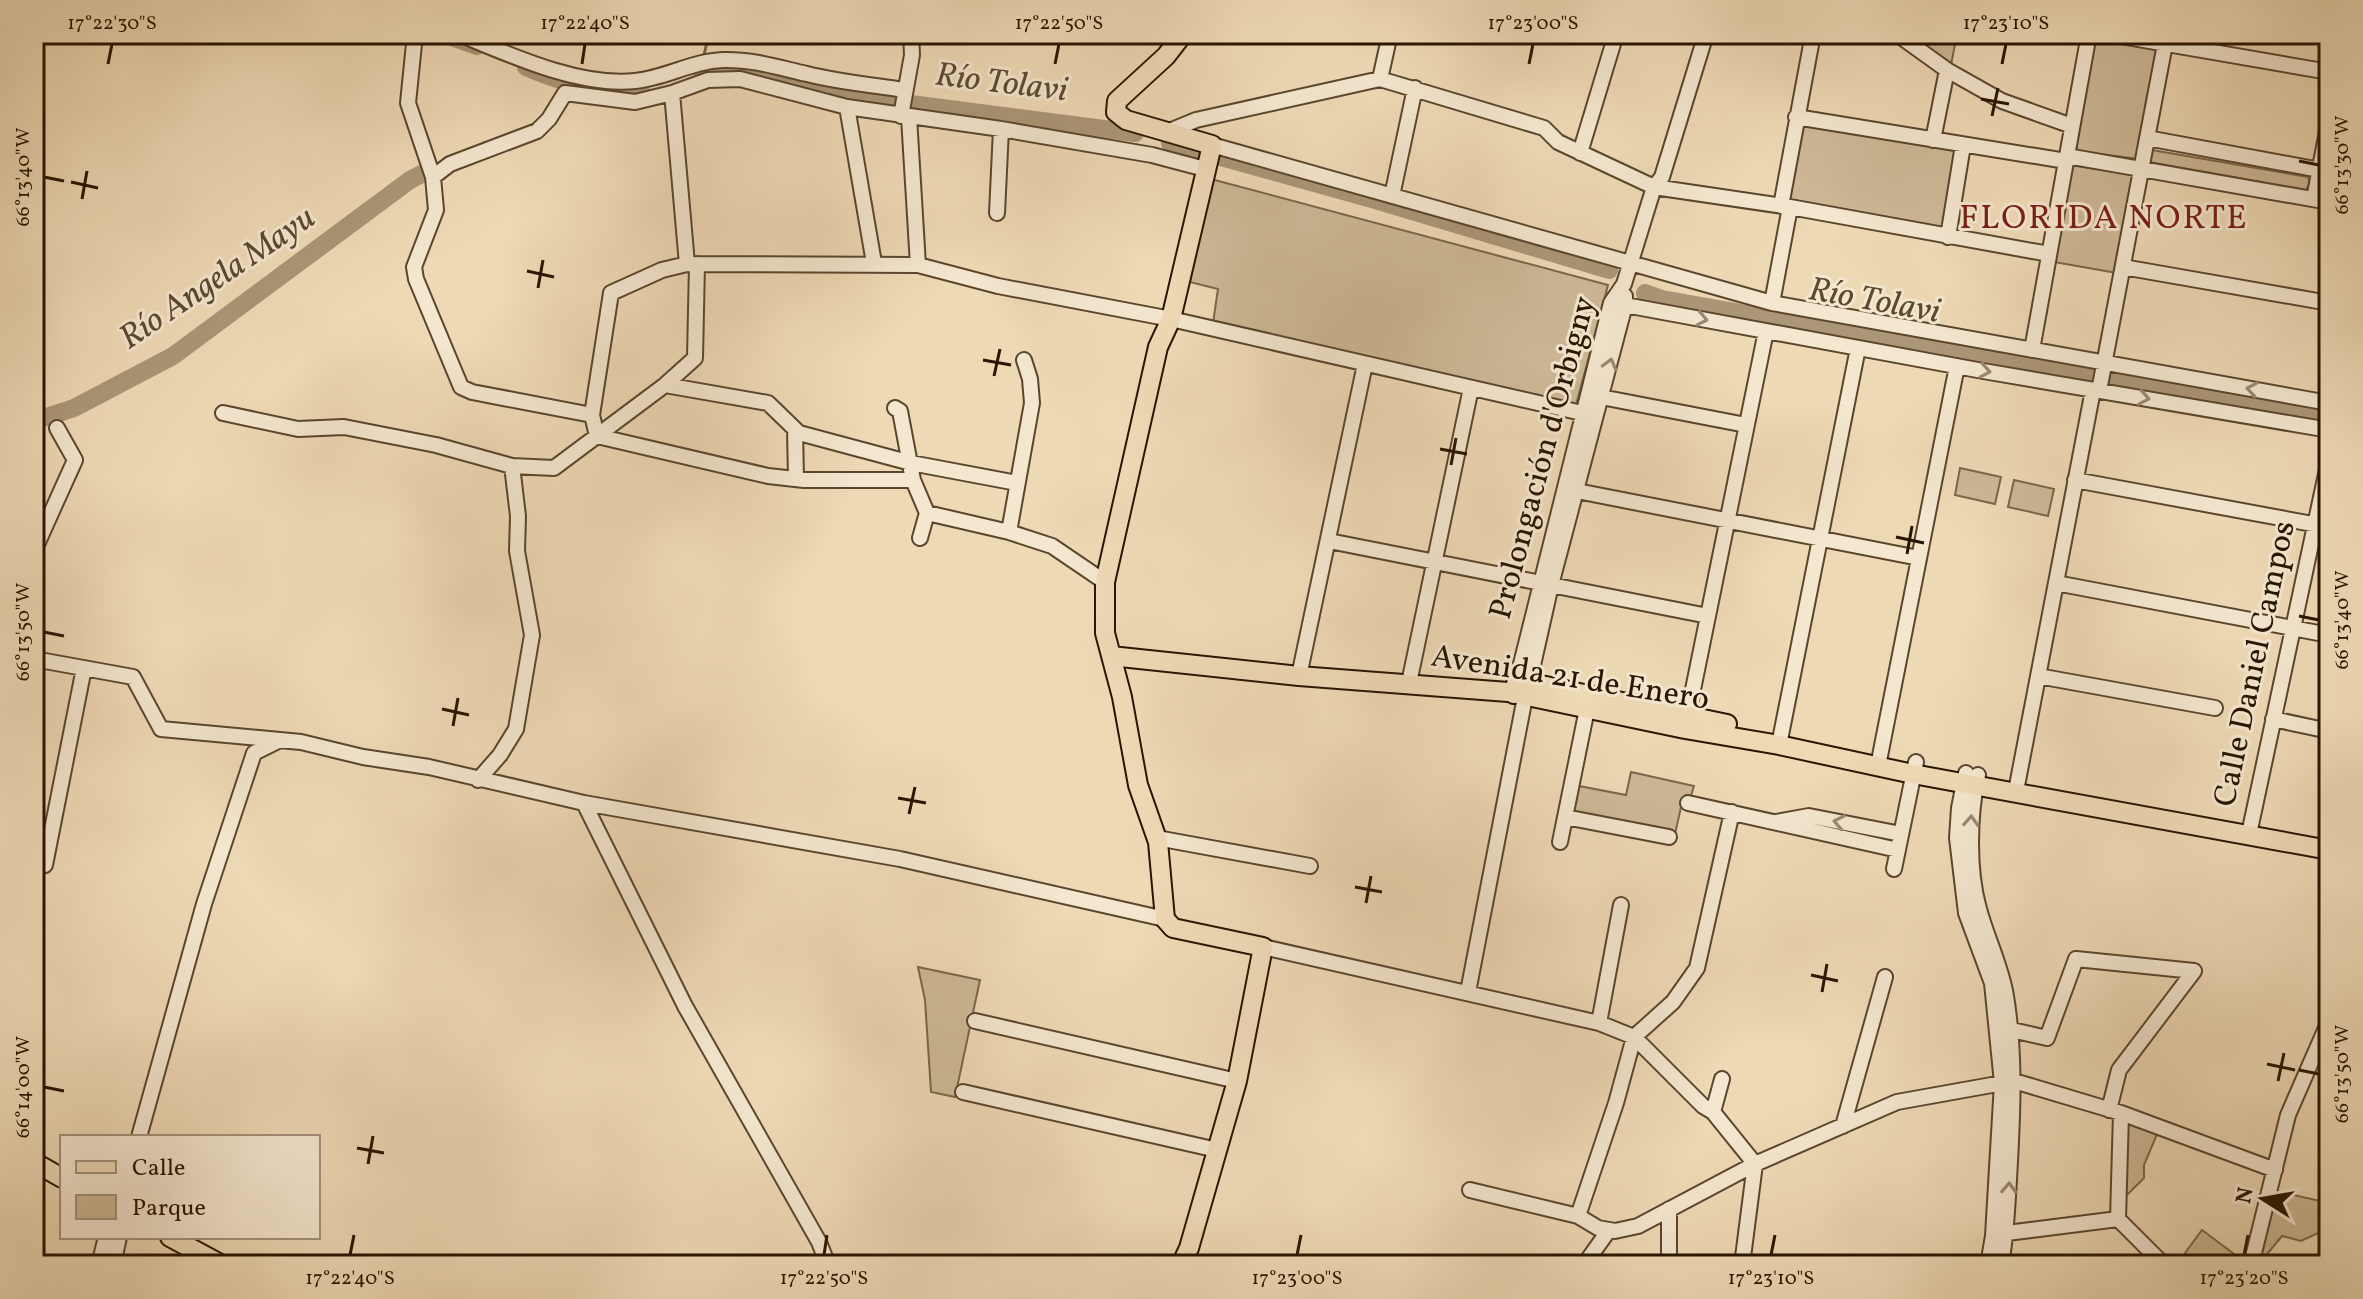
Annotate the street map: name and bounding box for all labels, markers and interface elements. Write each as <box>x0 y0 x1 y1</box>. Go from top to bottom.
text: 17°22'30"S <box>67 10 157 38</box>
text: 17°22'40"S <box>540 10 630 38</box>
text: 17°22'50"S <box>1015 10 1103 38</box>
text: 17°23'00"S <box>1488 10 1578 38</box>
text: 17°23'10"S <box>1963 10 2049 38</box>
water label: Río Tolavi <box>932 53 1070 115</box>
text: 66°13'30"W <box>2329 115 2357 215</box>
text: 66°13'40"W <box>10 127 38 227</box>
water label: Río Angela Mayu <box>110 196 326 362</box>
district label: FLORIDA NORTE <box>1959 196 2249 243</box>
water label: Río Tolavi <box>1805 267 1944 337</box>
street label: Prolongación d'Orbigny <box>1480 292 1608 624</box>
one-way arrow <box>1695 310 1709 327</box>
one-way arrow <box>1600 357 1617 371</box>
one-way arrow <box>1979 362 1992 379</box>
one-way arrow <box>2245 382 2259 399</box>
one-way arrow <box>2137 389 2150 406</box>
street label: Calle Daniel Campos <box>2204 517 2308 811</box>
text: 66°13'40"W <box>2329 570 2357 670</box>
text: 66°13'50"W <box>10 583 38 681</box>
street label: Avenida 21 de Enero <box>1428 635 1712 723</box>
one-way arrow <box>1832 814 1846 831</box>
one-way arrow <box>1963 814 1980 827</box>
text: 66°13'50"W <box>2329 1025 2357 1123</box>
text: 66°14'00"W <box>10 1036 38 1138</box>
legend <box>60 1135 320 1239</box>
text: Calle <box>132 1152 185 1186</box>
north arrow <box>2223 1159 2303 1239</box>
one-way arrow <box>2000 1181 2017 1194</box>
text: N <box>2229 1185 2263 1206</box>
text: Parque <box>132 1192 206 1226</box>
text: 17°22'40"S <box>305 1265 395 1293</box>
text: 17°22'50"S <box>780 1265 868 1293</box>
text: 17°23'00"S <box>1252 1265 1342 1293</box>
text: 17°23'10"S <box>1728 1265 1814 1293</box>
text: 17°23'20"S <box>2199 1265 2289 1293</box>

